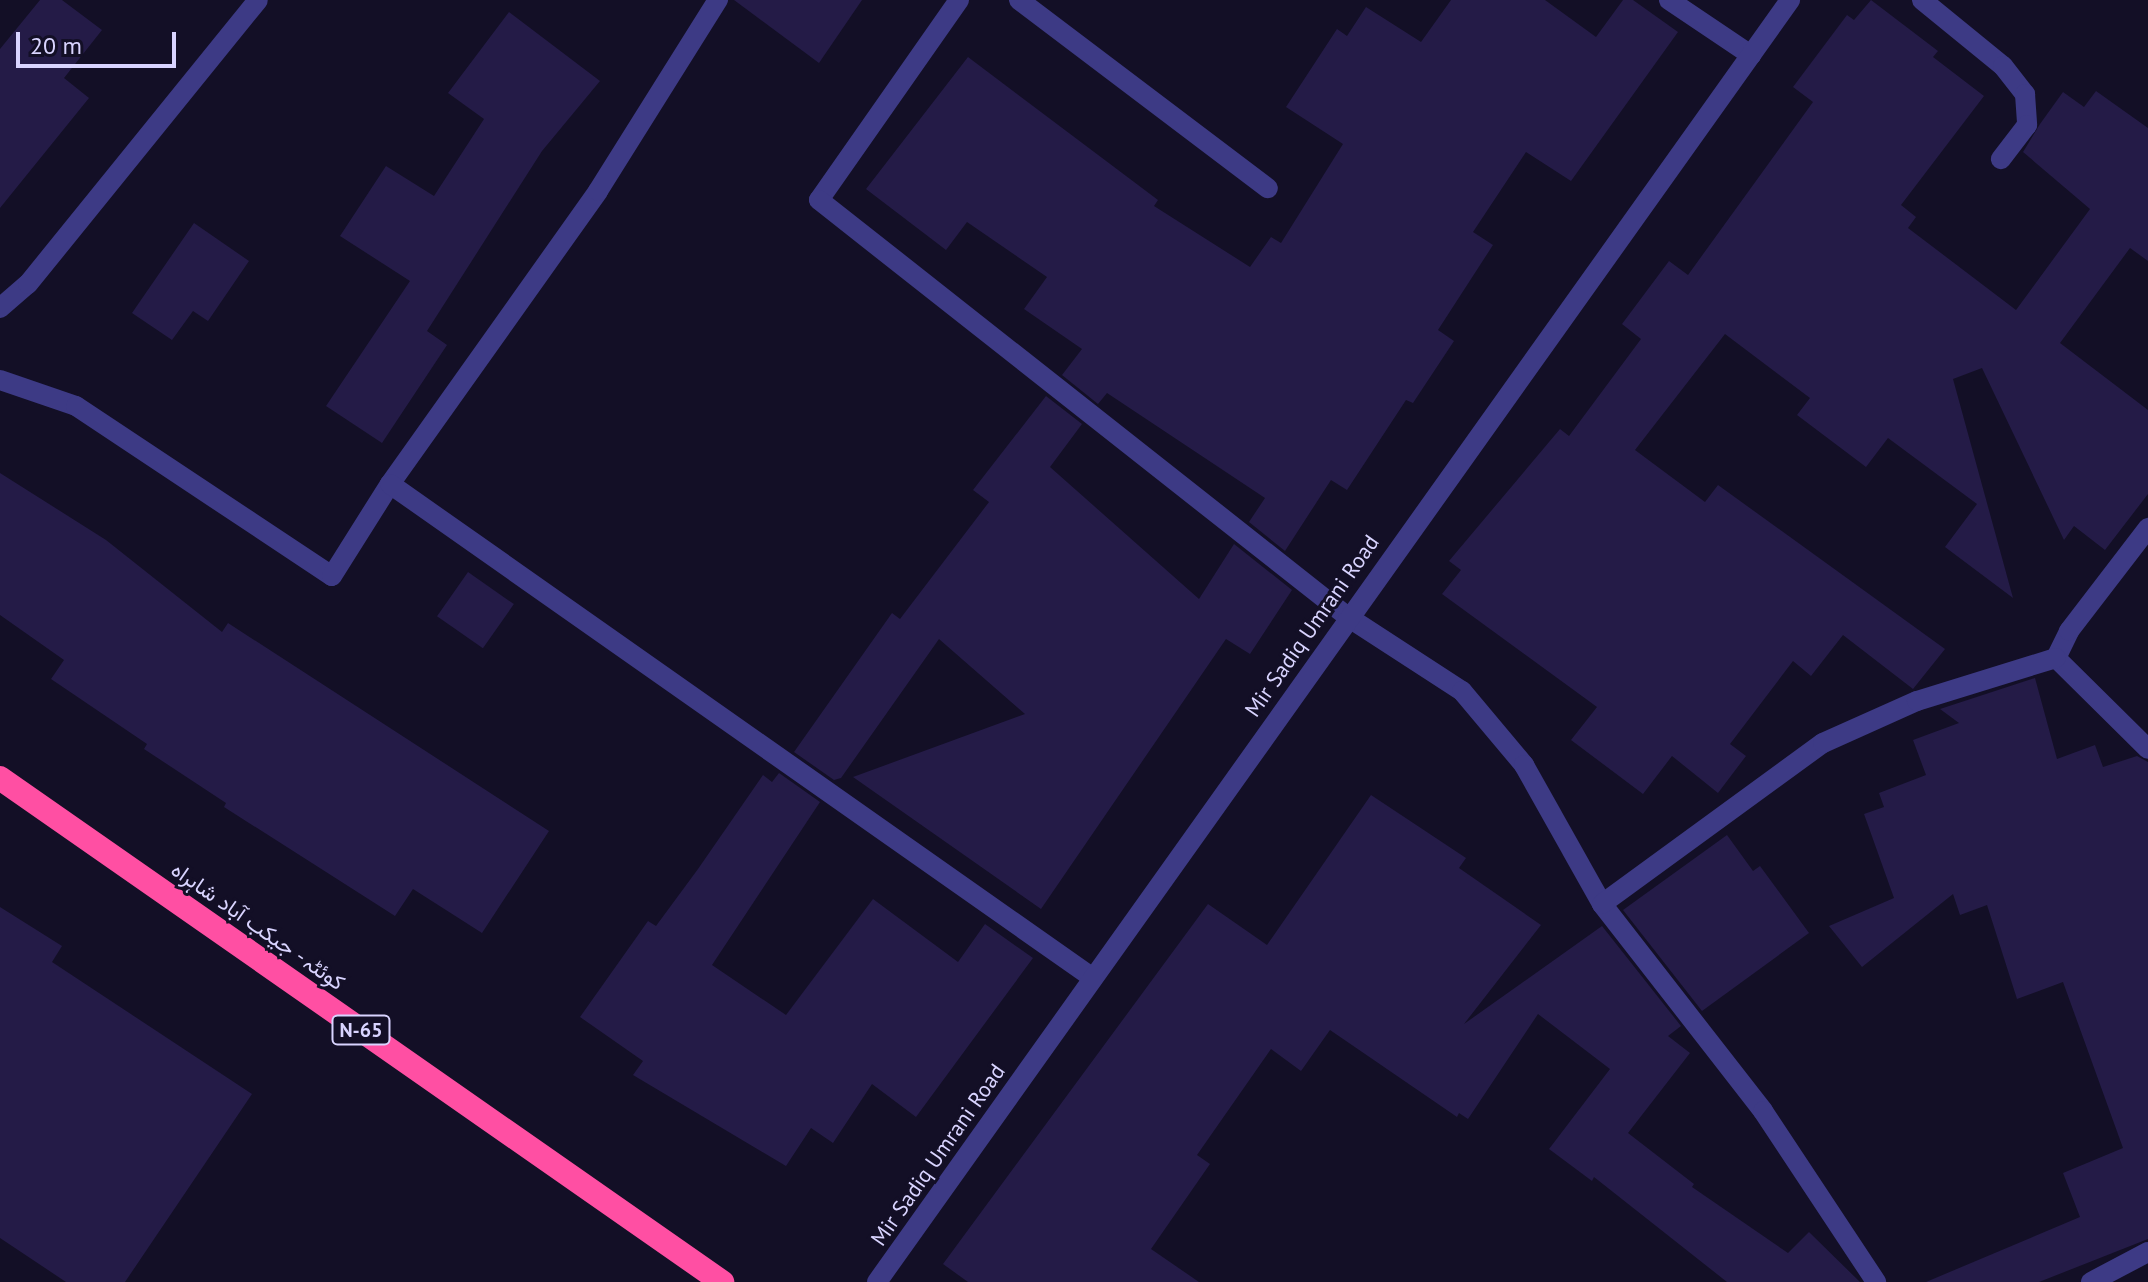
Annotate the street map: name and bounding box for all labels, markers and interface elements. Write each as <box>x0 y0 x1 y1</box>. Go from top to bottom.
scale bar <box>20 16 180 66</box>
text: 20 m <box>30 30 82 61</box>
street label: Mir Sadiq Umrani Road <box>1239 530 1385 722</box>
street label: کوئٹہ - جیکب آباد شاہراہ <box>165 855 351 997</box>
road number: N-65 <box>331 1014 391 1046</box>
street label: Mir Sadiq Umrani Road <box>865 1059 1011 1251</box>

